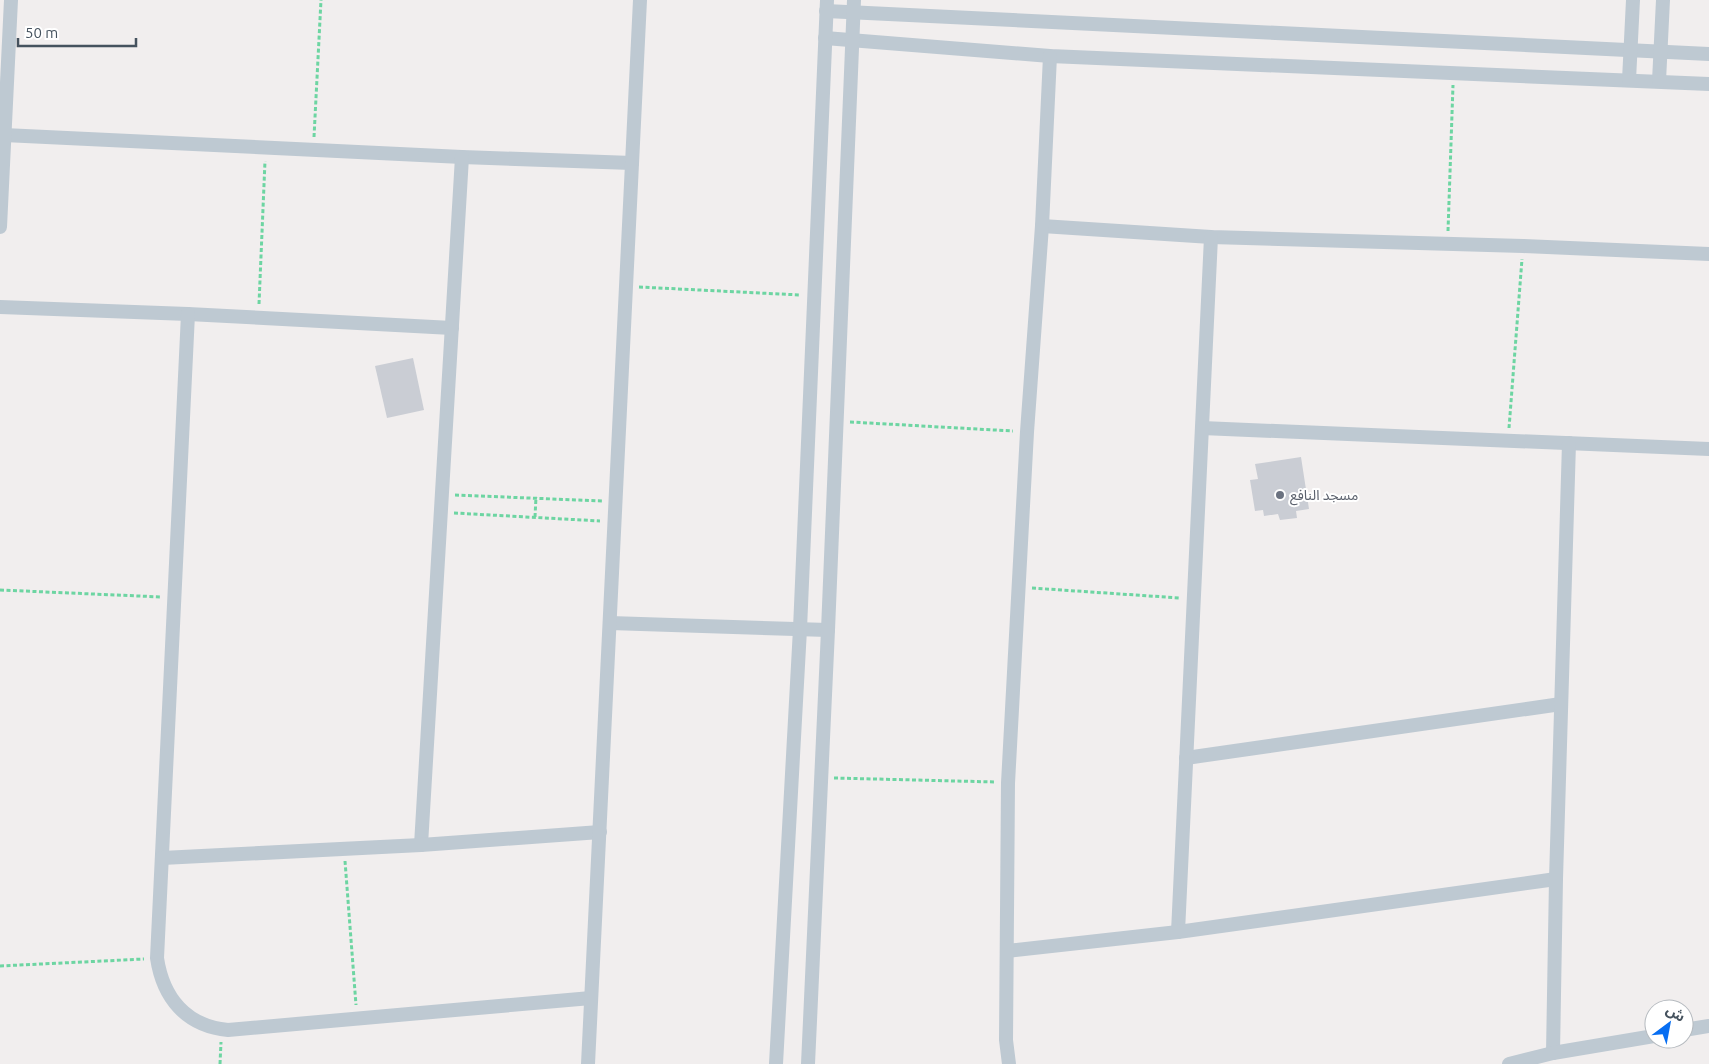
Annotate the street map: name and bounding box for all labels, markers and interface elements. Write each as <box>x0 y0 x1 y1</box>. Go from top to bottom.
scale bar <box>18 15 135 47</box>
text: 50 m <box>25 24 58 41</box>
place label: مسجد النافع <box>1290 487 1358 506</box>
marker: مسجد النافع <box>1274 489 1286 501</box>
north arrow <box>1644 999 1694 1049</box>
text: ش <box>1664 1001 1688 1025</box>

